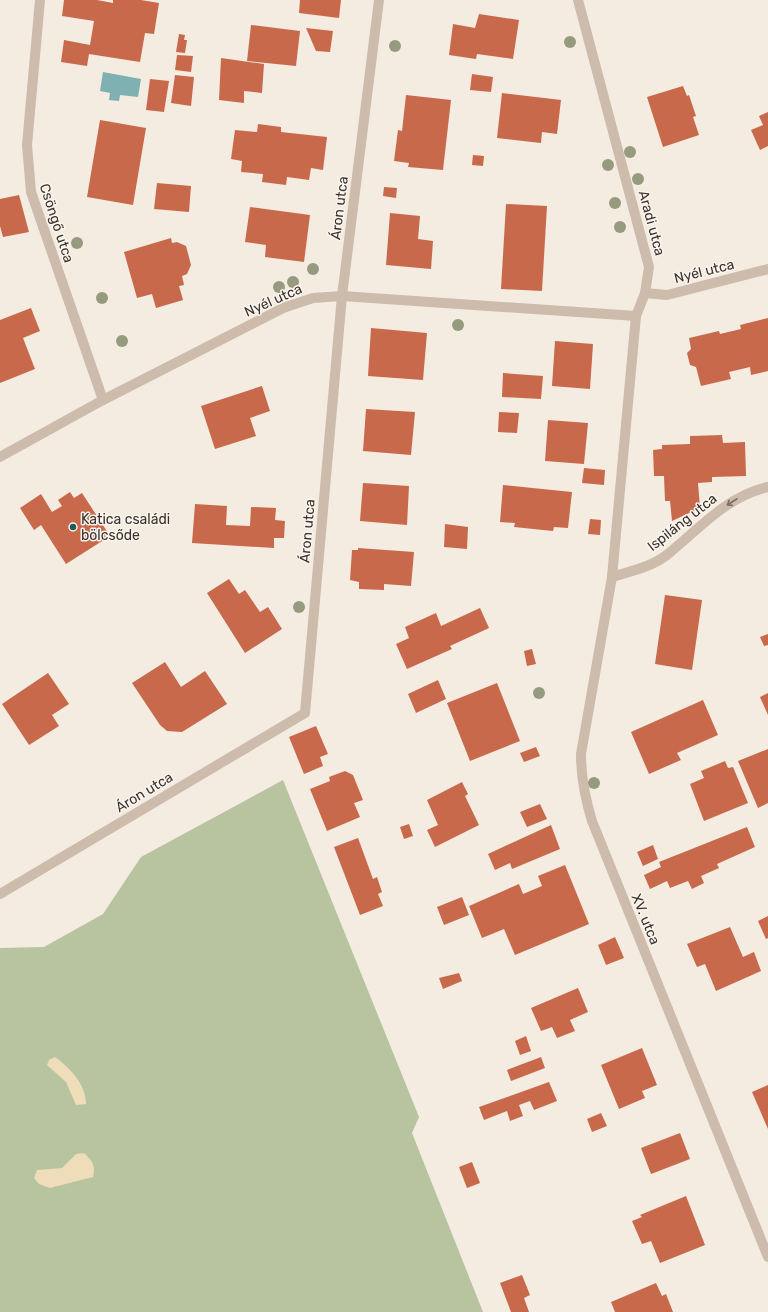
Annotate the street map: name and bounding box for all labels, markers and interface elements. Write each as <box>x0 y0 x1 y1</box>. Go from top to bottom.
street label: Áron utca <box>326 175 352 241</box>
street label: Csöngő utca <box>36 181 77 265</box>
street label: Aradi utca <box>635 189 668 258</box>
street label: Nyél utca <box>672 256 736 287</box>
street label: Nyél utca <box>242 280 305 321</box>
street label: Ispiláng utca <box>644 490 720 555</box>
street label: Áron utca <box>295 498 319 564</box>
one-way arrow <box>727 498 738 506</box>
place label: Katica családi bölcsőde <box>81 511 170 544</box>
marker: Katica családi bölcsőde <box>68 522 78 532</box>
street label: Áron utca <box>112 768 176 816</box>
street label: XV. utca <box>628 891 663 947</box>

